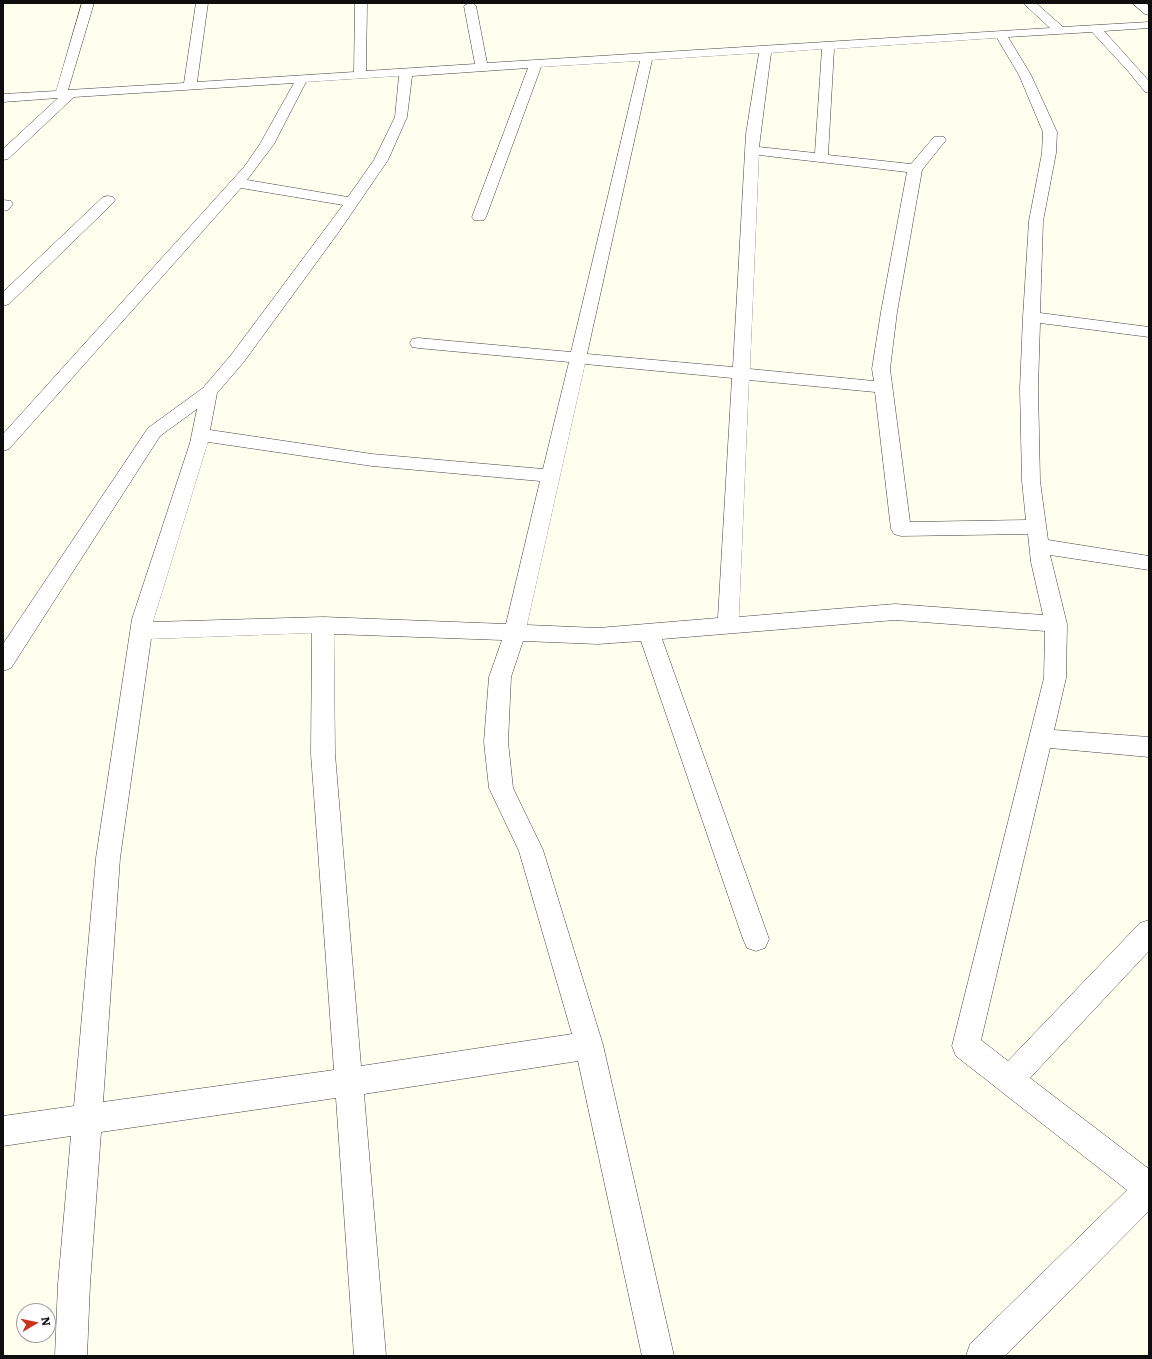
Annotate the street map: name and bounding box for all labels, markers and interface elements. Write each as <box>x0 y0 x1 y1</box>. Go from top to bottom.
north arrow <box>16 1303 56 1343</box>
text: N <box>38 1315 55 1327</box>

